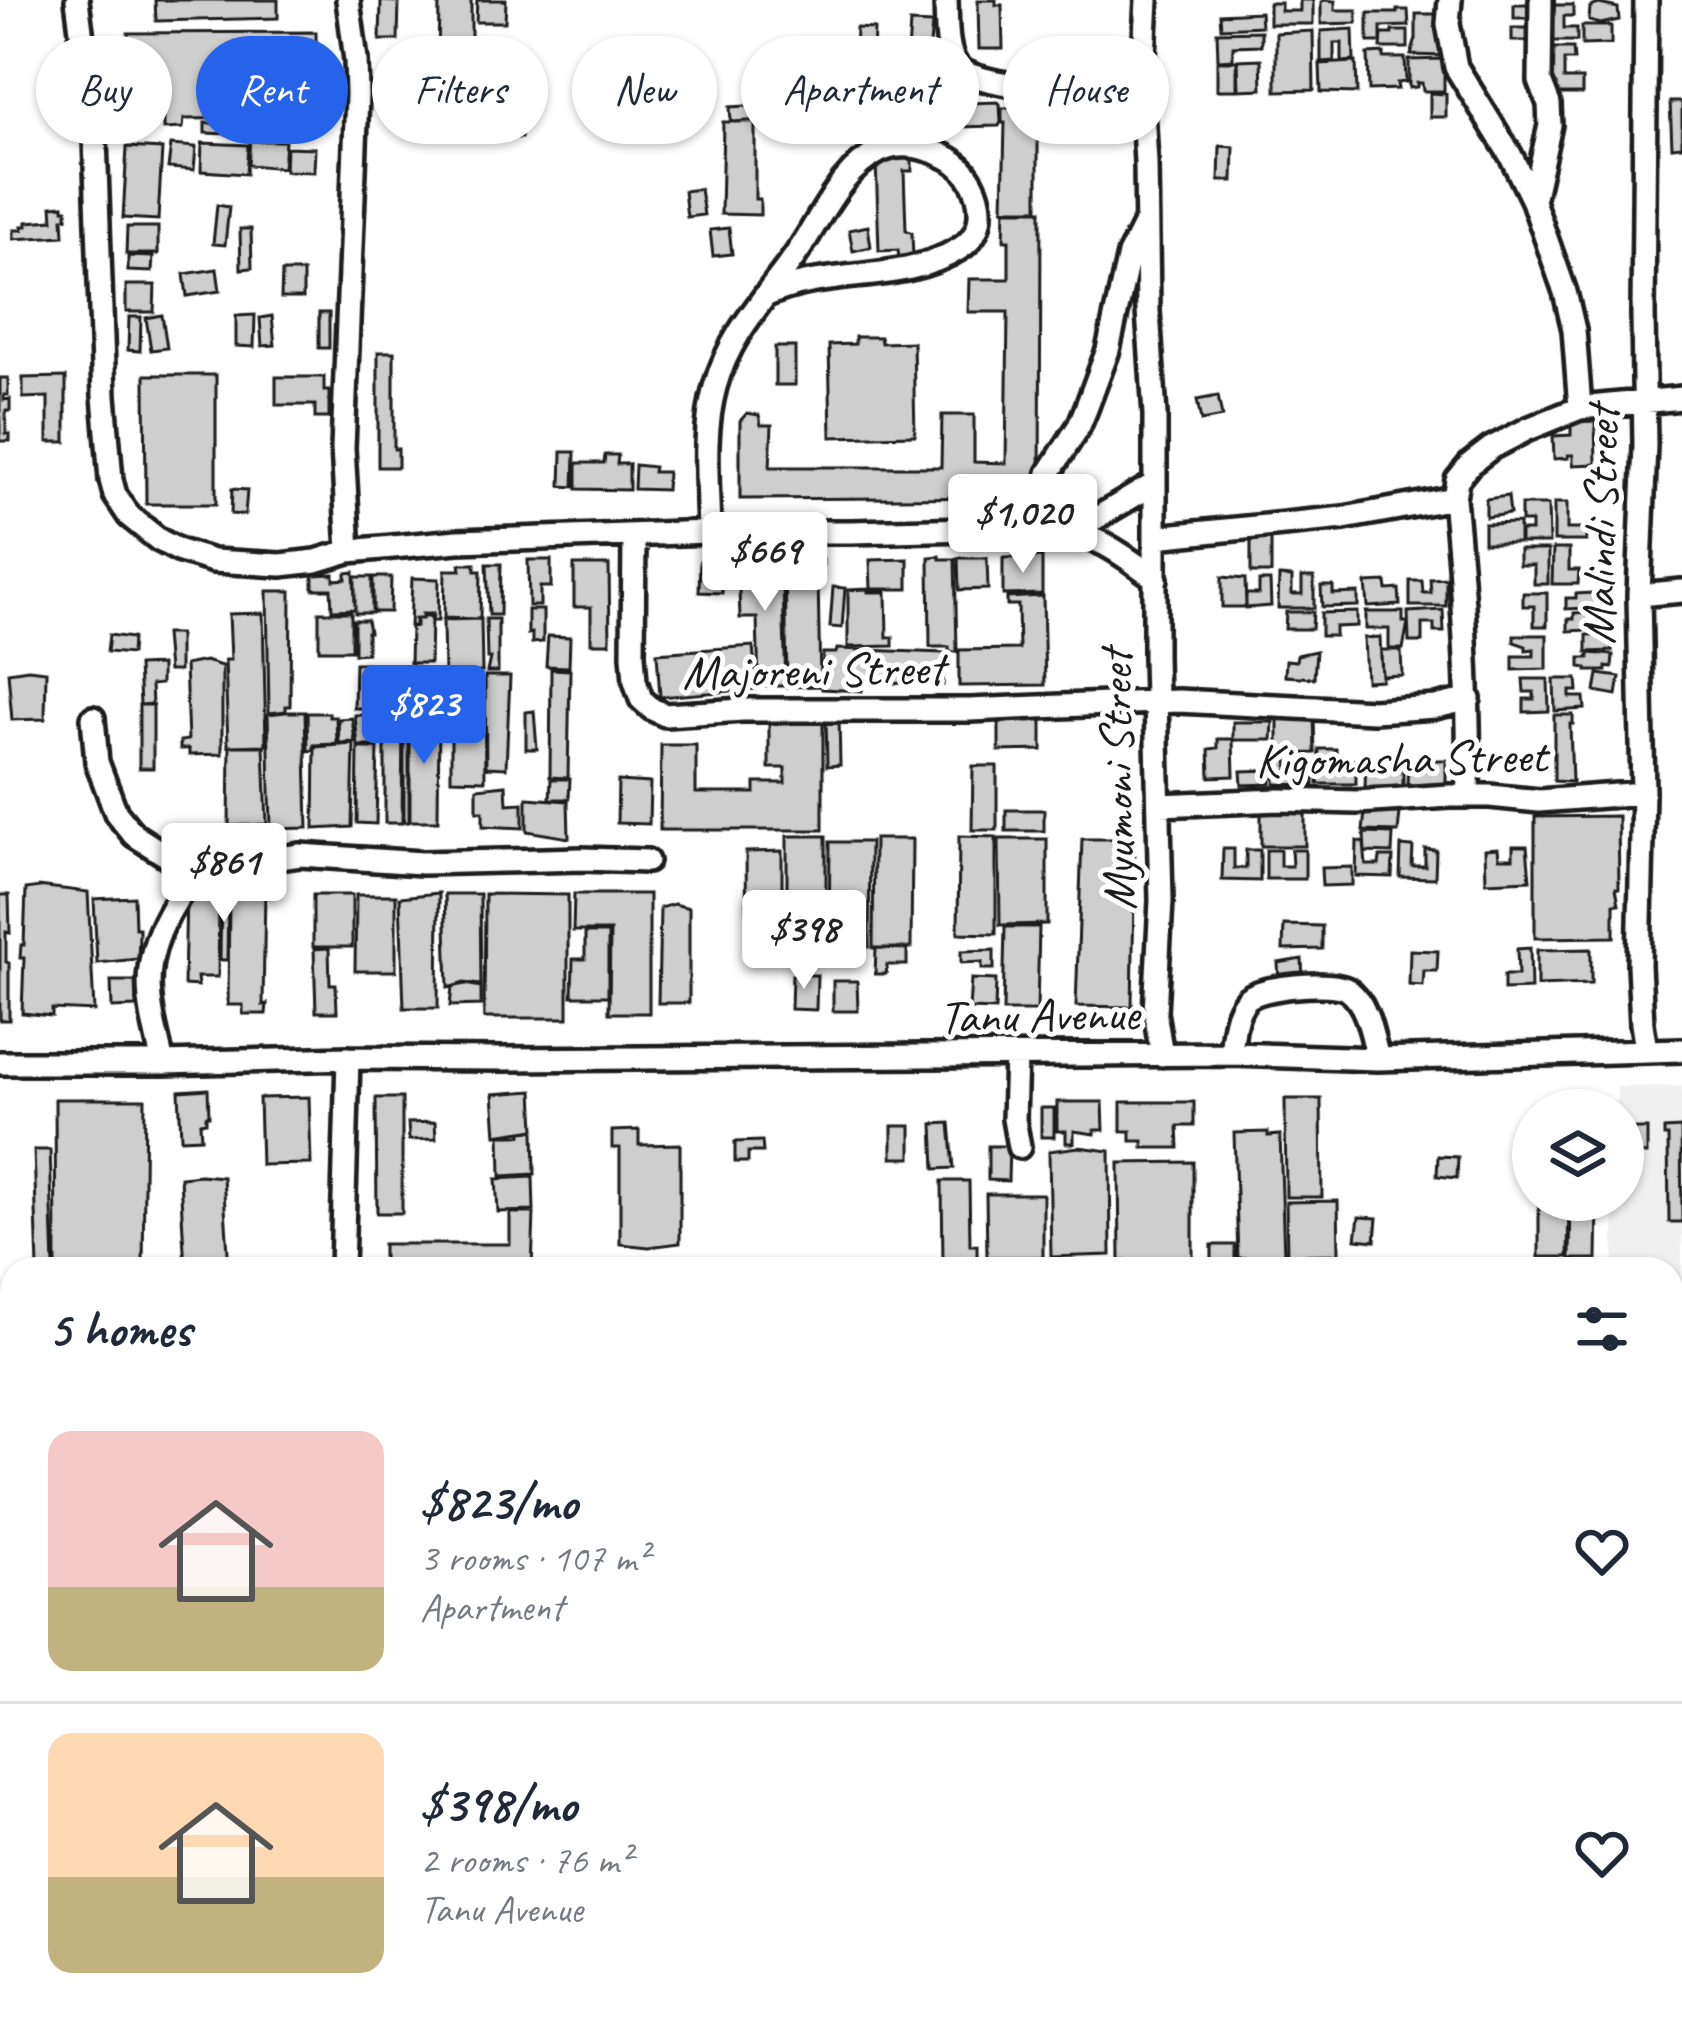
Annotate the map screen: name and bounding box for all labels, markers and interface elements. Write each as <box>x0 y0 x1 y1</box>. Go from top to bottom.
chip: Buy <box>36 36 172 144</box>
chip: Rent <box>196 36 348 144</box>
chip: Filters <box>372 36 548 144</box>
chip: New <box>572 36 717 144</box>
chip: Apartment <box>741 36 979 144</box>
chip: House <box>1003 36 1169 144</box>
street label: Malindi Street <box>1568 399 1632 645</box>
pin: $1,020 <box>925 474 1121 576</box>
text: $1,020 <box>975 488 1071 537</box>
pin: $669 <box>694 512 836 614</box>
text: $669 <box>729 526 801 575</box>
street label: Majoreni Street <box>682 638 951 702</box>
street label: Myumoni Street <box>1085 643 1149 911</box>
pin: $823 <box>353 665 495 767</box>
text: $823 <box>389 679 459 728</box>
street label: Kigomasha Street <box>1255 725 1551 791</box>
pin: $861 <box>153 823 295 925</box>
text: $861 <box>188 837 260 886</box>
pin: $398 <box>733 890 875 992</box>
text: $398 <box>769 904 839 953</box>
street label: Tanu Avenue <box>938 983 1143 1047</box>
map controls <box>1512 1089 1644 1221</box>
button: layers <box>1512 1089 1644 1221</box>
icon: filters <box>1569 1296 1635 1362</box>
text: 5 homes <box>48 1297 191 1361</box>
text: $823/mo <box>420 1470 577 1534</box>
icon: home <box>144 1479 288 1623</box>
icon: heart <box>1569 1518 1635 1584</box>
text: 3 rooms · 107 m² <box>420 1534 648 1583</box>
text: Apartment <box>420 1583 563 1632</box>
text: $398/mo <box>420 1772 577 1836</box>
icon: home <box>144 1781 288 1925</box>
icon: heart <box>1569 1820 1635 1886</box>
text: 2 rooms · 76 m² <box>420 1836 631 1885</box>
text: Tanu Avenue <box>420 1885 583 1934</box>

